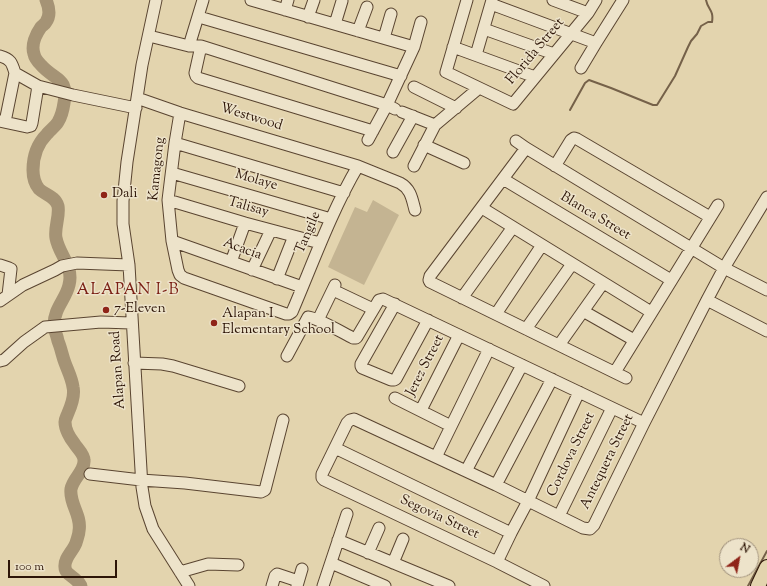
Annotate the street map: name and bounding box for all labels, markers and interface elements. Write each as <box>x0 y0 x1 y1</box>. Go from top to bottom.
street label: Florida Street <box>503 15 569 89</box>
street label: Westwood <box>218 101 284 135</box>
street label: Kamagong <box>146 136 170 202</box>
street label: Molaye <box>233 167 279 195</box>
place label: Dali <box>112 187 137 203</box>
street label: Blanca Street <box>557 189 633 245</box>
marker: Dali <box>99 190 109 200</box>
street label: Talisay <box>226 194 270 222</box>
street label: Tangile <box>293 209 325 257</box>
street label: Acacia <box>220 235 264 265</box>
district label: ALAPAN I-B <box>76 281 180 301</box>
place label: 7-Eleven <box>114 302 166 318</box>
marker: 7-Eleven <box>101 305 111 315</box>
place label: Alapan I Elementary School <box>222 307 335 340</box>
marker: Alapan I Elementary School <box>209 318 219 328</box>
street label: Alapan Road <box>108 330 130 410</box>
street label: Jerez Street <box>403 332 449 400</box>
street label: Cordova Street <box>544 410 600 500</box>
street label: Antequera Street <box>578 412 638 512</box>
street label: Segovia Street <box>397 492 481 544</box>
north arrow <box>719 538 759 578</box>
text: N <box>737 540 753 558</box>
scale bar <box>10 552 119 578</box>
text: 100 m <box>15 558 44 576</box>

